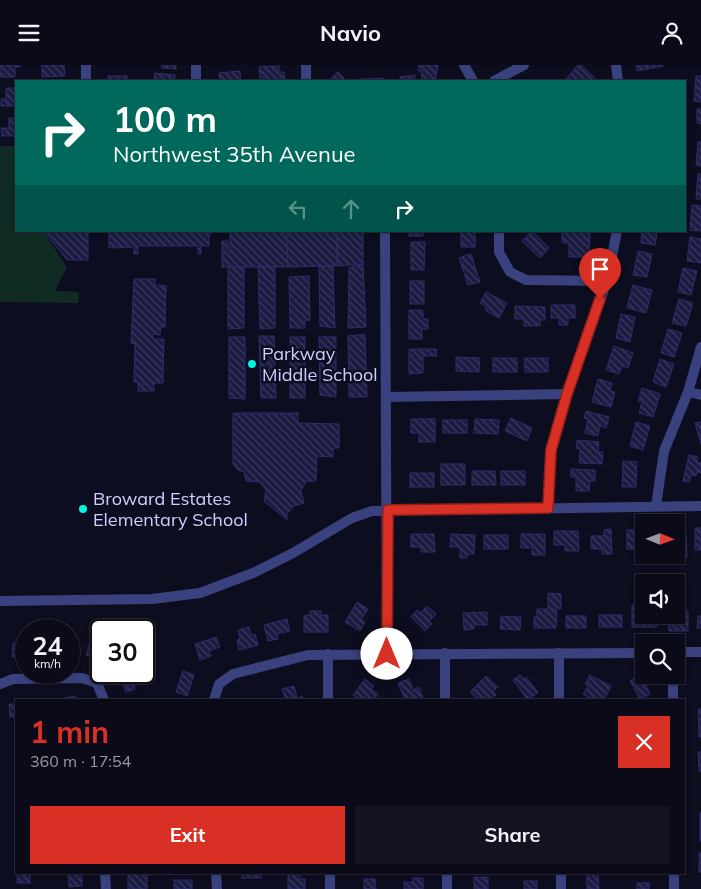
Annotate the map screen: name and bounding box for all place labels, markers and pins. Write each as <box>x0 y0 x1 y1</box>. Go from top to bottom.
pin <box>579 248 621 299</box>
place label: Parkway Middle School <box>262 342 378 386</box>
marker: Parkway Middle School <box>246 358 258 370</box>
place label: Broward Estates Elementary School <box>93 487 248 531</box>
marker: Broward Estates Elementary School <box>77 503 89 515</box>

